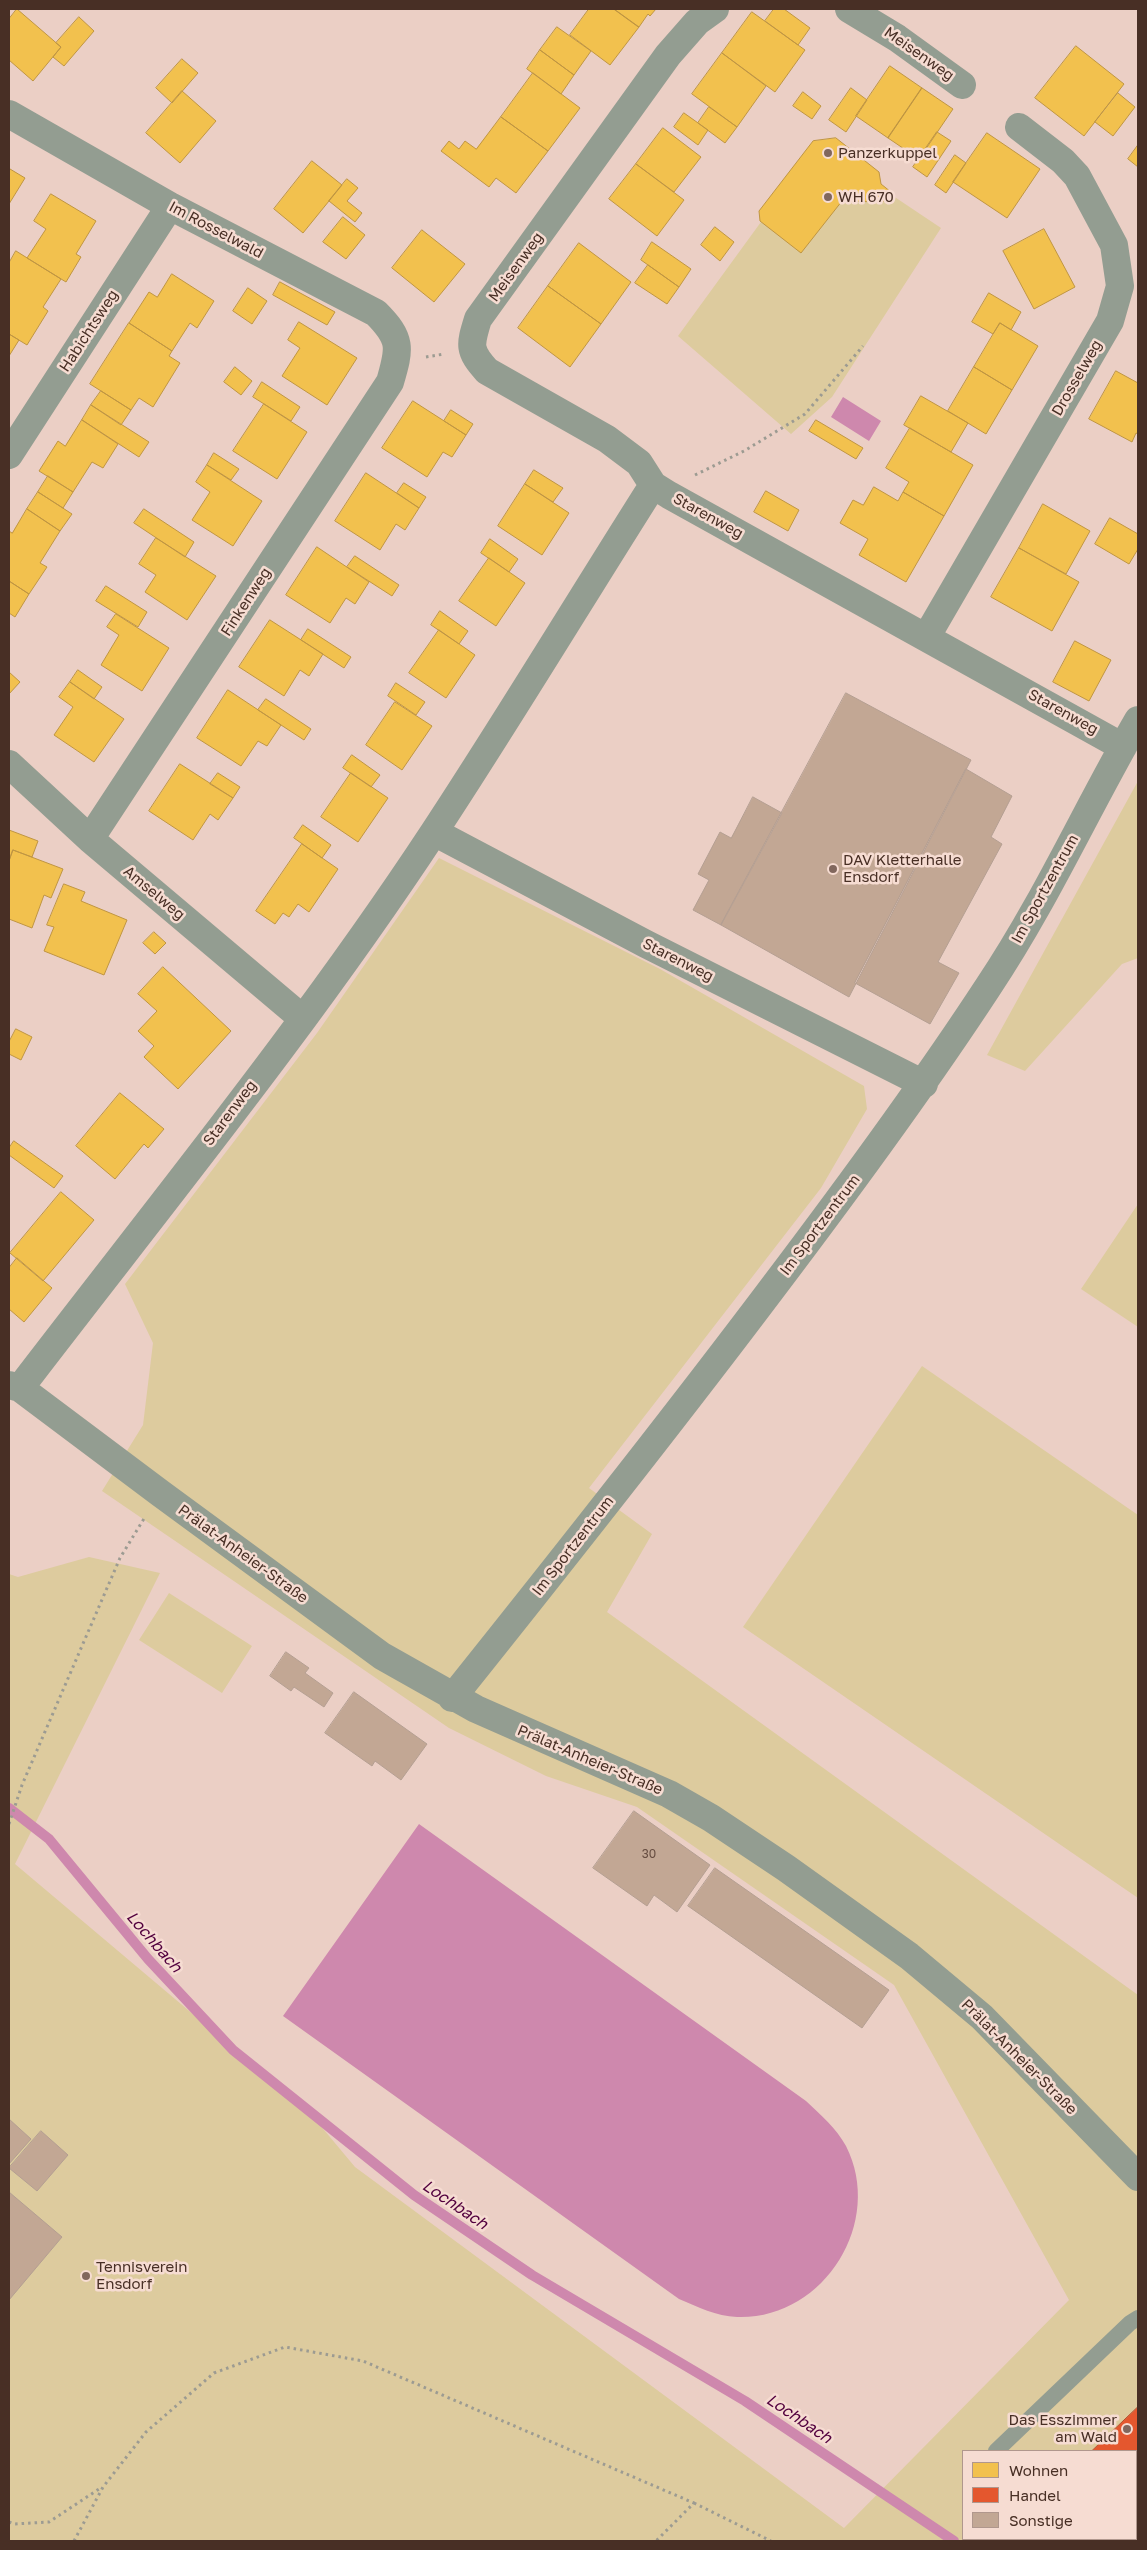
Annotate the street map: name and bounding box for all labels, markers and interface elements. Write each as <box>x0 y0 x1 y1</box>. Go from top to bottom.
street label: Meisenweg <box>881 23 957 85</box>
place label: Panzerkuppel <box>838 144 937 162</box>
marker: Panzerkuppel <box>822 147 834 159</box>
place label: WH 670 <box>838 188 894 206</box>
marker: WH 670 <box>822 191 834 203</box>
street label: Im Rosselwald <box>166 198 266 262</box>
street label: Meisenweg <box>485 229 547 305</box>
street label: Habichtsweg <box>56 287 122 375</box>
street label: Drosselweg <box>1048 337 1106 419</box>
street label: Starenweg <box>670 489 746 543</box>
street label: Finkenweg <box>217 564 275 640</box>
street label: Starenweg <box>1025 685 1101 739</box>
street label: Im Sportzentrum <box>1008 831 1082 947</box>
place label: DAV Kletterhalle Ensdorf <box>843 851 961 886</box>
street label: Amselweg <box>120 862 188 924</box>
marker: DAV Kletterhalle Ensdorf <box>827 863 839 875</box>
street label: Starenweg <box>640 934 716 986</box>
street label: Starenweg <box>200 1077 260 1149</box>
street label: Im Sportzentrum <box>776 1171 864 1279</box>
street label: Im Sportzentrum <box>528 1493 618 1599</box>
street label: Prälat-Anheier-Straße <box>175 1501 311 1607</box>
street label: Prälat-Anheier-Straße <box>515 1721 665 1799</box>
house number: 30 <box>642 1847 656 1861</box>
water label: Lochbach <box>122 1908 186 1976</box>
street label: Prälat-Anheier-Straße <box>957 1995 1081 2119</box>
water label: Lochbach <box>419 2176 491 2234</box>
place label: Tennisverein Ensdorf <box>96 2258 188 2293</box>
marker: Tennisverein Ensdorf <box>80 2270 92 2282</box>
water label: Lochbach <box>763 2390 835 2448</box>
place label: Das Esszimmer am Wald <box>1009 2411 1117 2446</box>
marker: Das Esszimmer am Wald <box>1121 2423 1133 2435</box>
legend <box>962 2450 1137 2540</box>
text: Wohnen <box>1009 2461 1068 2479</box>
text: Handel <box>1009 2486 1061 2504</box>
text: Sonstige <box>1009 2511 1073 2529</box>

